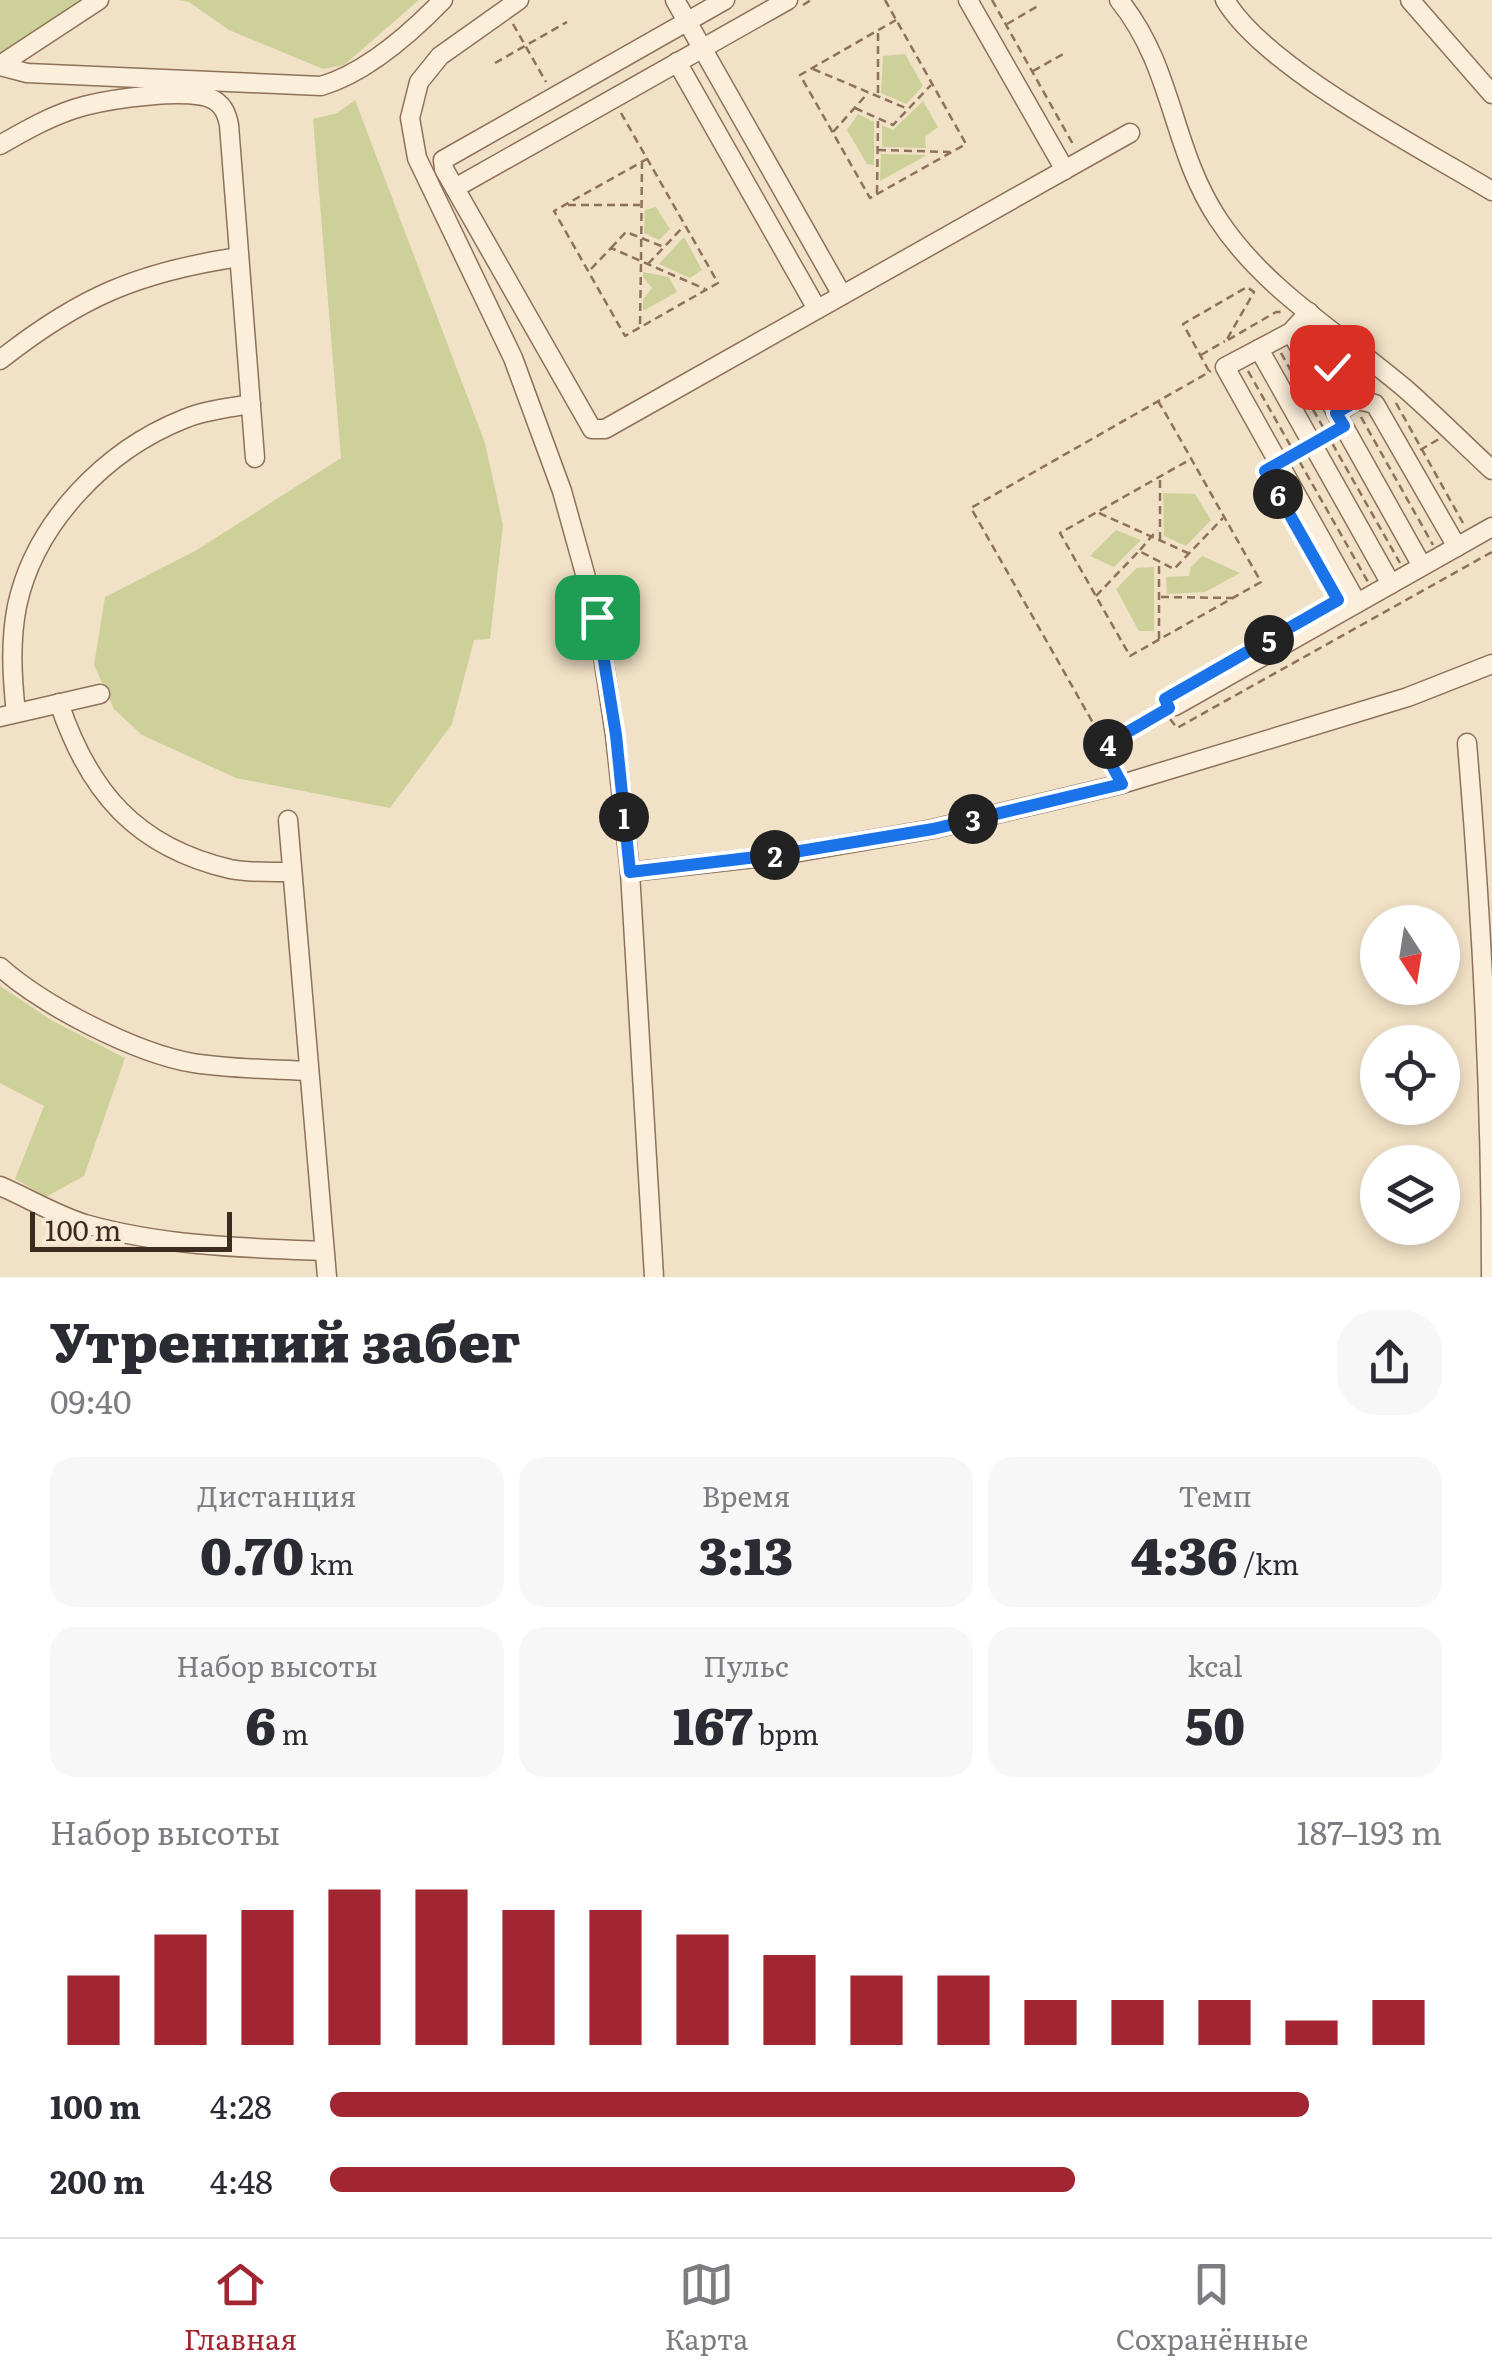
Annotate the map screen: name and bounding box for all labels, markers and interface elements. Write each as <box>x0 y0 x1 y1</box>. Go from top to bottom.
pin <box>1290 325 1375 410</box>
icon: check <box>1305 340 1360 395</box>
pin: 6 <box>1253 469 1303 519</box>
text: 6 <box>1270 473 1286 515</box>
pin <box>555 575 640 660</box>
icon: arrive <box>570 590 625 645</box>
pin: 5 <box>1244 615 1294 665</box>
text: 5 <box>1261 619 1277 661</box>
pin: 4 <box>1083 719 1133 769</box>
text: 4 <box>1100 723 1116 765</box>
pin: 1 <box>599 792 649 842</box>
pin: 3 <box>948 794 998 844</box>
text: 1 <box>618 796 630 838</box>
text: 3 <box>965 798 981 840</box>
pin: 2 <box>750 830 800 880</box>
text: 2 <box>767 834 783 876</box>
north arrow <box>1360 905 1460 1005</box>
map controls <box>1360 905 1460 1245</box>
button: locate <box>1360 1025 1460 1125</box>
button: layers <box>1360 1145 1460 1245</box>
scale bar <box>30 1207 232 1252</box>
text: 100 m <box>45 1208 122 1250</box>
text: Утренний забег <box>50 1297 520 1379</box>
button: share <box>1337 1310 1442 1415</box>
text: 09:40 <box>50 1376 131 1424</box>
text: Дистанция <box>198 1474 356 1516</box>
text: Время <box>702 1474 790 1516</box>
text: Темп <box>1178 1474 1252 1516</box>
text: 0.70 <box>200 1516 304 1590</box>
text: 3:13 <box>699 1516 793 1590</box>
text: 4:36 <box>1131 1516 1237 1590</box>
text: km <box>304 1542 354 1584</box>
text: /km <box>1237 1542 1299 1584</box>
text: Набор высоты <box>176 1644 378 1686</box>
text: Пульс <box>703 1644 789 1686</box>
text: kcal <box>1187 1644 1243 1686</box>
text: 6 <box>245 1686 276 1760</box>
text: 167 <box>673 1686 752 1760</box>
text: 50 <box>1185 1686 1245 1760</box>
text: m <box>276 1712 309 1754</box>
text: bpm <box>752 1712 819 1754</box>
text: Набор высоты <box>50 1807 280 1855</box>
text: 187–193 m <box>1297 1807 1442 1855</box>
text: 100 m <box>50 2081 141 2129</box>
text: 4:28 <box>210 2081 272 2129</box>
text: 200 m <box>50 2156 145 2204</box>
text: 4:48 <box>210 2156 273 2204</box>
tab: Главная <box>184 2257 297 2359</box>
tab: Карта <box>664 2257 748 2359</box>
tab: Сохранённые <box>1116 2257 1308 2359</box>

